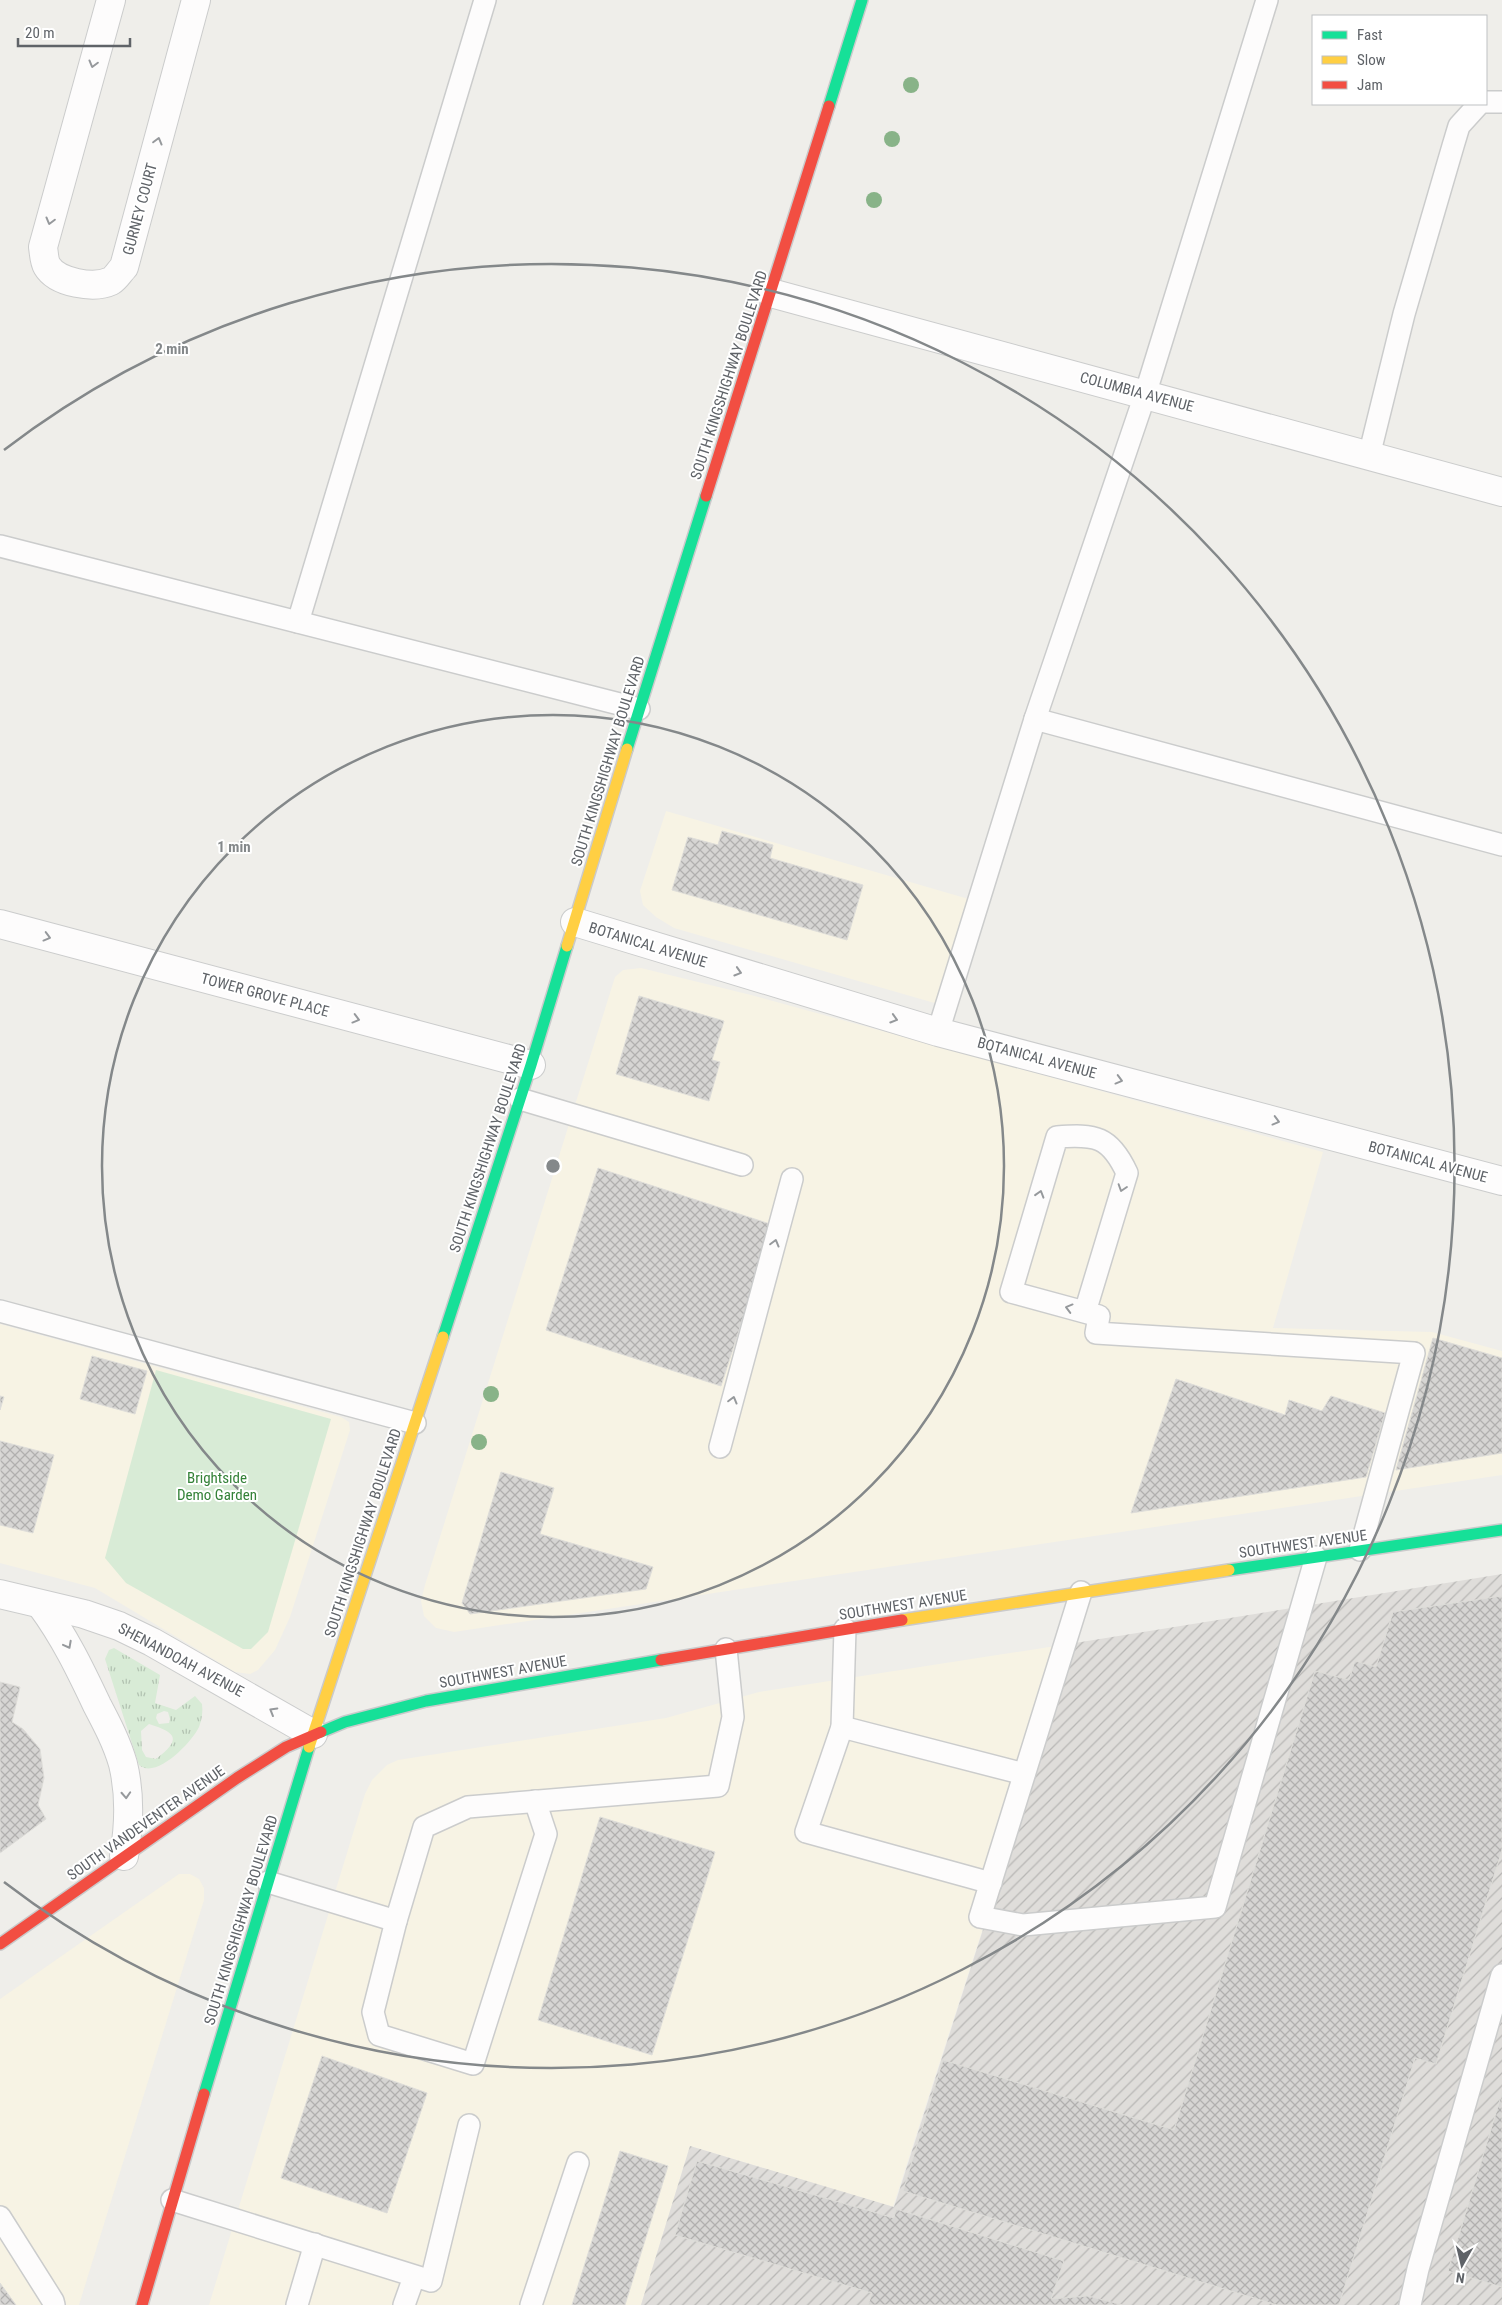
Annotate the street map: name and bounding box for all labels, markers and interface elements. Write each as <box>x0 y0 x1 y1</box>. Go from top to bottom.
scale bar <box>18 15 130 47</box>
legend <box>1312 15 1487 105</box>
text: 20 m <box>25 24 55 42</box>
text: Fast <box>1357 26 1382 44</box>
text: Slow <box>1357 51 1386 69</box>
one-way arrow <box>89 59 99 67</box>
text: Jam <box>1357 76 1383 94</box>
one-way arrow <box>153 137 163 145</box>
street label: GURNEY COURT <box>119 161 161 257</box>
one-way arrow <box>46 216 56 224</box>
street label: SOUTH KINGSHIGHWAY BOULEVARD <box>687 268 771 482</box>
text: 2 min <box>155 340 189 358</box>
street label: COLUMBIA AVENUE <box>1078 368 1196 416</box>
street label: SOUTH KINGSHIGHWAY BOULEVARD <box>567 654 649 868</box>
text: 1 min <box>217 838 251 856</box>
street label: BOTANICAL AVENUE <box>587 918 709 972</box>
one-way arrow <box>43 931 52 942</box>
one-way arrow <box>734 967 742 977</box>
street label: TOWER GROVE PLACE <box>199 969 331 1021</box>
one-way arrow <box>352 1013 360 1023</box>
one-way arrow <box>890 1013 898 1023</box>
street label: BOTANICAL AVENUE <box>975 1033 1099 1083</box>
street label: SOUTH KINGSHIGHWAY BOULEVARD <box>446 1041 530 1255</box>
one-way arrow <box>1114 1074 1122 1084</box>
one-way arrow <box>1271 1116 1279 1126</box>
street label: BOTANICAL AVENUE <box>1366 1137 1490 1187</box>
centre of rings <box>544 1157 562 1175</box>
one-way arrow <box>1118 1183 1128 1191</box>
one-way arrow <box>1034 1190 1044 1198</box>
one-way arrow <box>769 1238 780 1247</box>
one-way arrow <box>1065 1303 1074 1313</box>
one-way arrow <box>727 1395 738 1404</box>
street label: SOUTH KINGSHIGHWAY BOULEVARD <box>321 1426 405 1640</box>
park label: Brightside Demo Garden <box>177 1469 257 1504</box>
street label: SOUTHWEST AVENUE <box>1238 1526 1368 1562</box>
street label: SOUTHWEST AVENUE <box>838 1586 968 1624</box>
street label: SHENANDOAH AVENUE <box>115 1619 247 1701</box>
one-way arrow <box>62 1640 72 1649</box>
street label: SOUTHWEST AVENUE <box>438 1652 568 1692</box>
one-way arrow <box>269 1707 278 1717</box>
street label: SOUTH VANDEVENTER AVENUE <box>64 1762 228 1884</box>
one-way arrow <box>121 1791 132 1799</box>
street label: SOUTH KINGSHIGHWAY BOULEVARD <box>200 1813 282 2027</box>
north arrow <box>1437 2240 1487 2290</box>
text: N <box>1455 2269 1466 2286</box>

